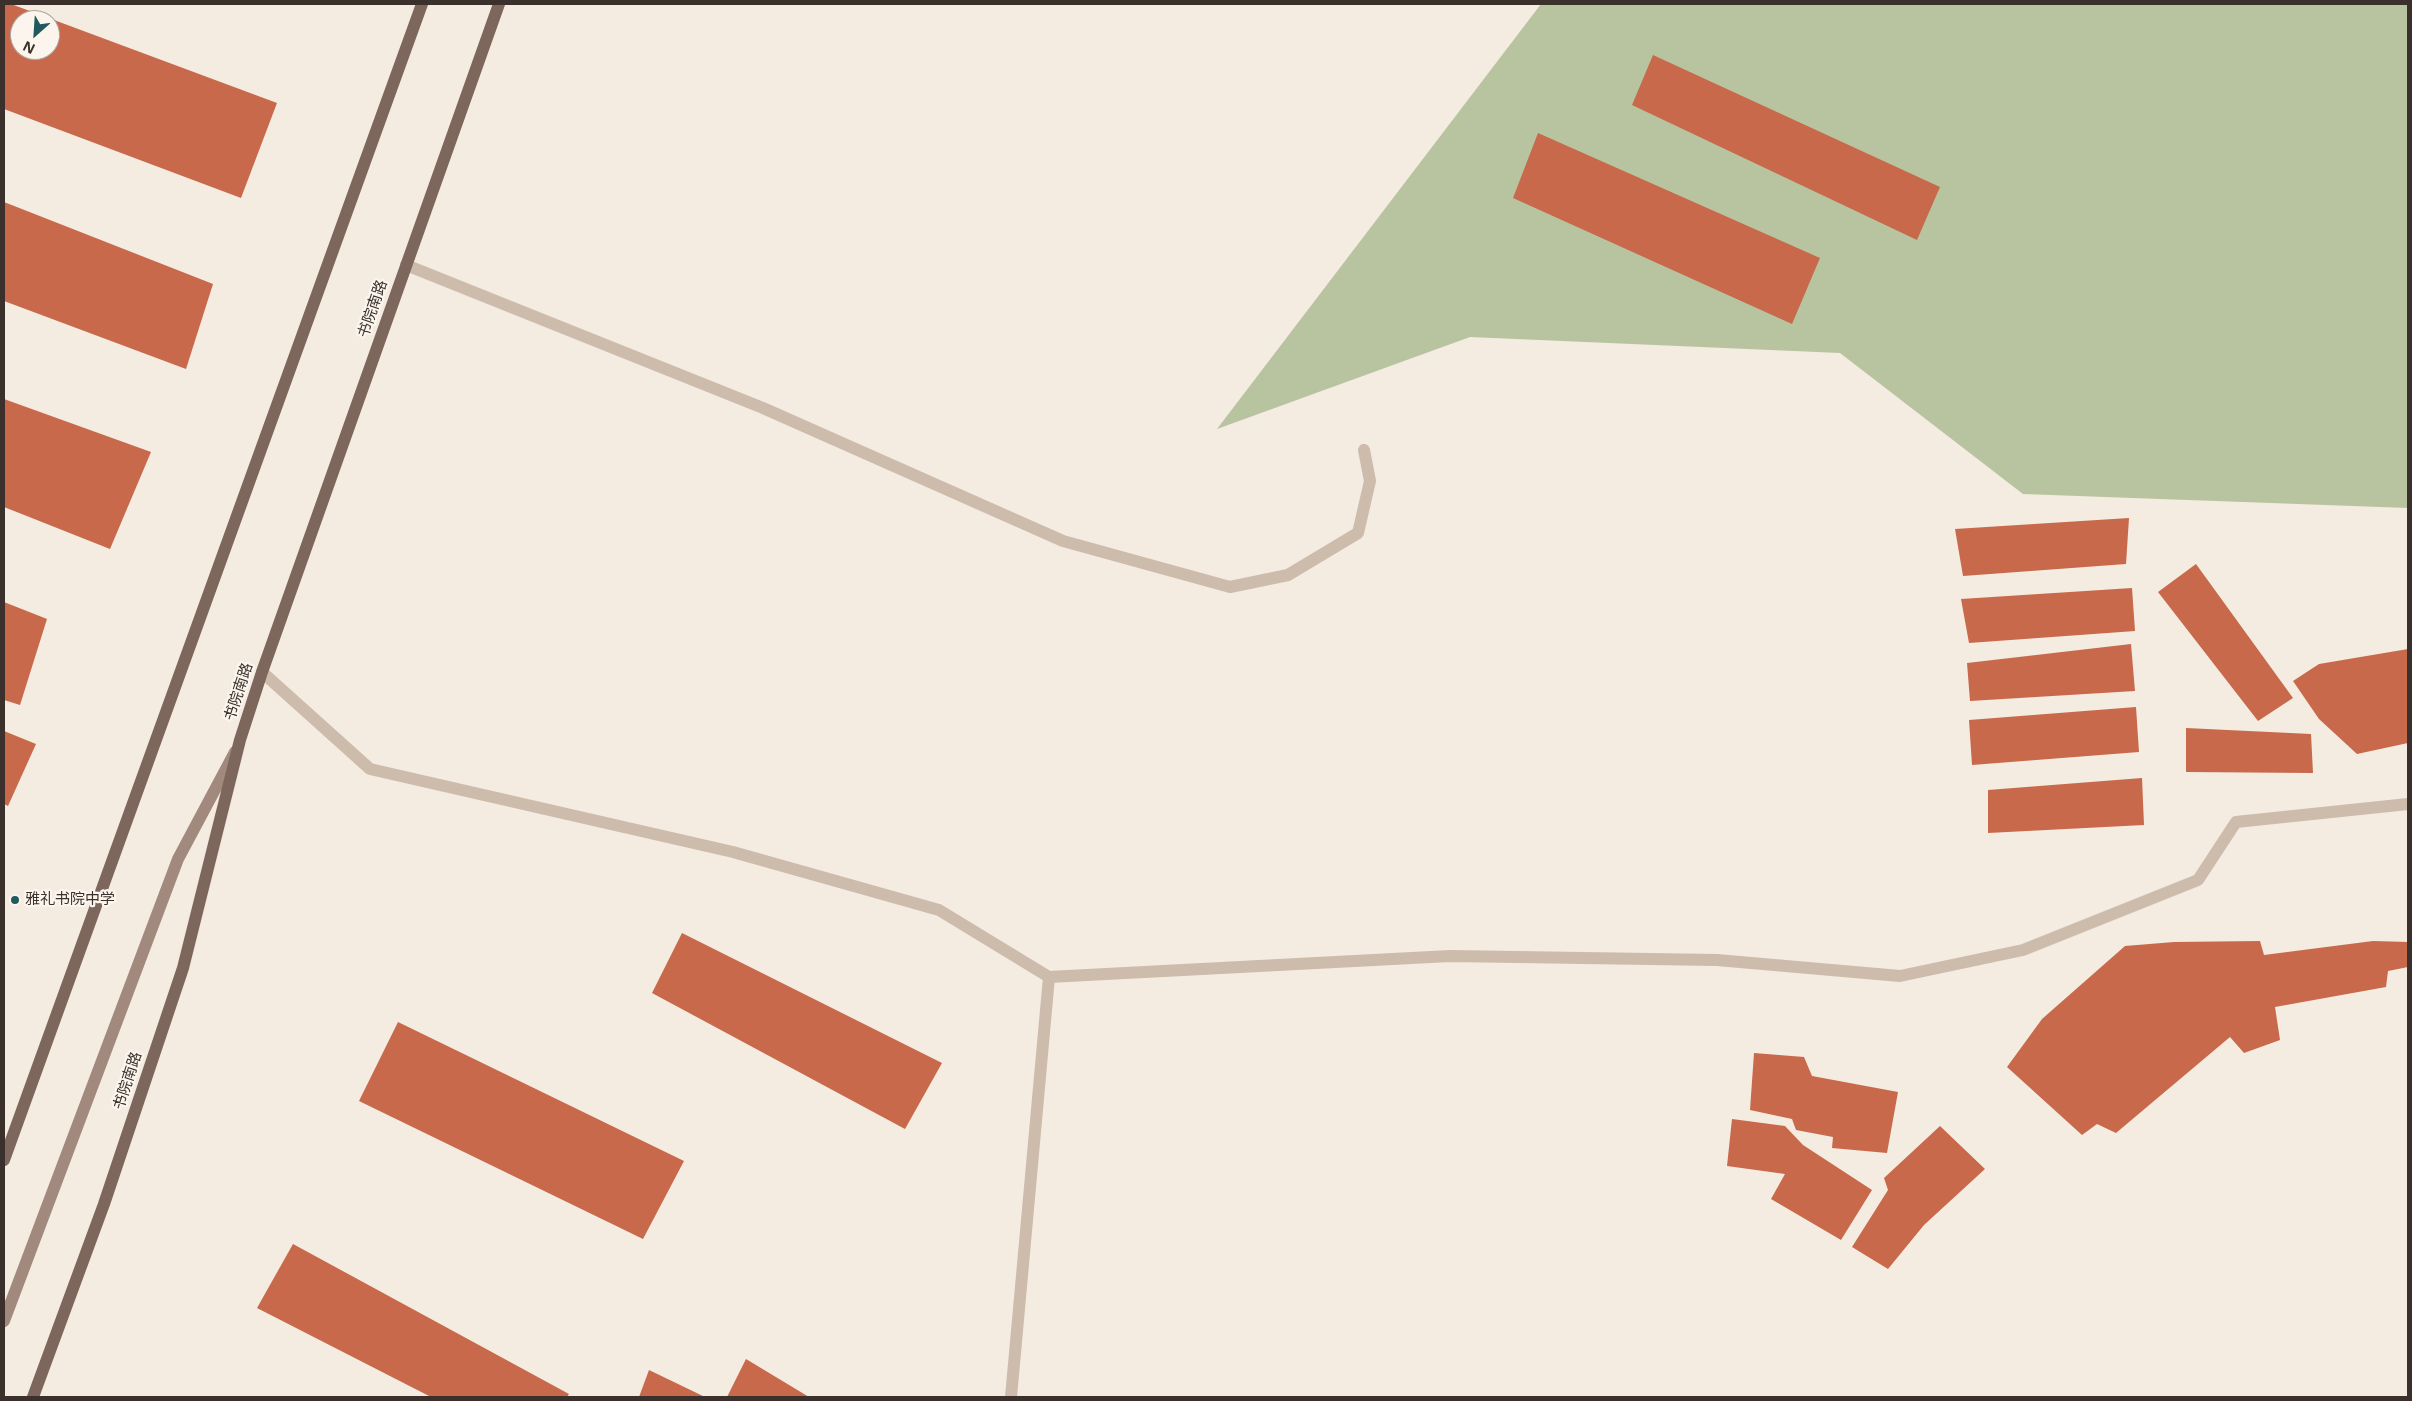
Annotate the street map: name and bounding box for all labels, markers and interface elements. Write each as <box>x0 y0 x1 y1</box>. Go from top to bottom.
north arrow <box>10 10 60 60</box>
text: N <box>19 37 38 59</box>
street label: 书院南路 <box>355 278 391 340</box>
street label: 书院南路 <box>221 661 257 723</box>
place label: 雅礼书院中学 <box>25 891 115 909</box>
marker: 雅礼书院中学 <box>9 894 21 906</box>
street label: 书院南路 <box>110 1050 146 1112</box>

